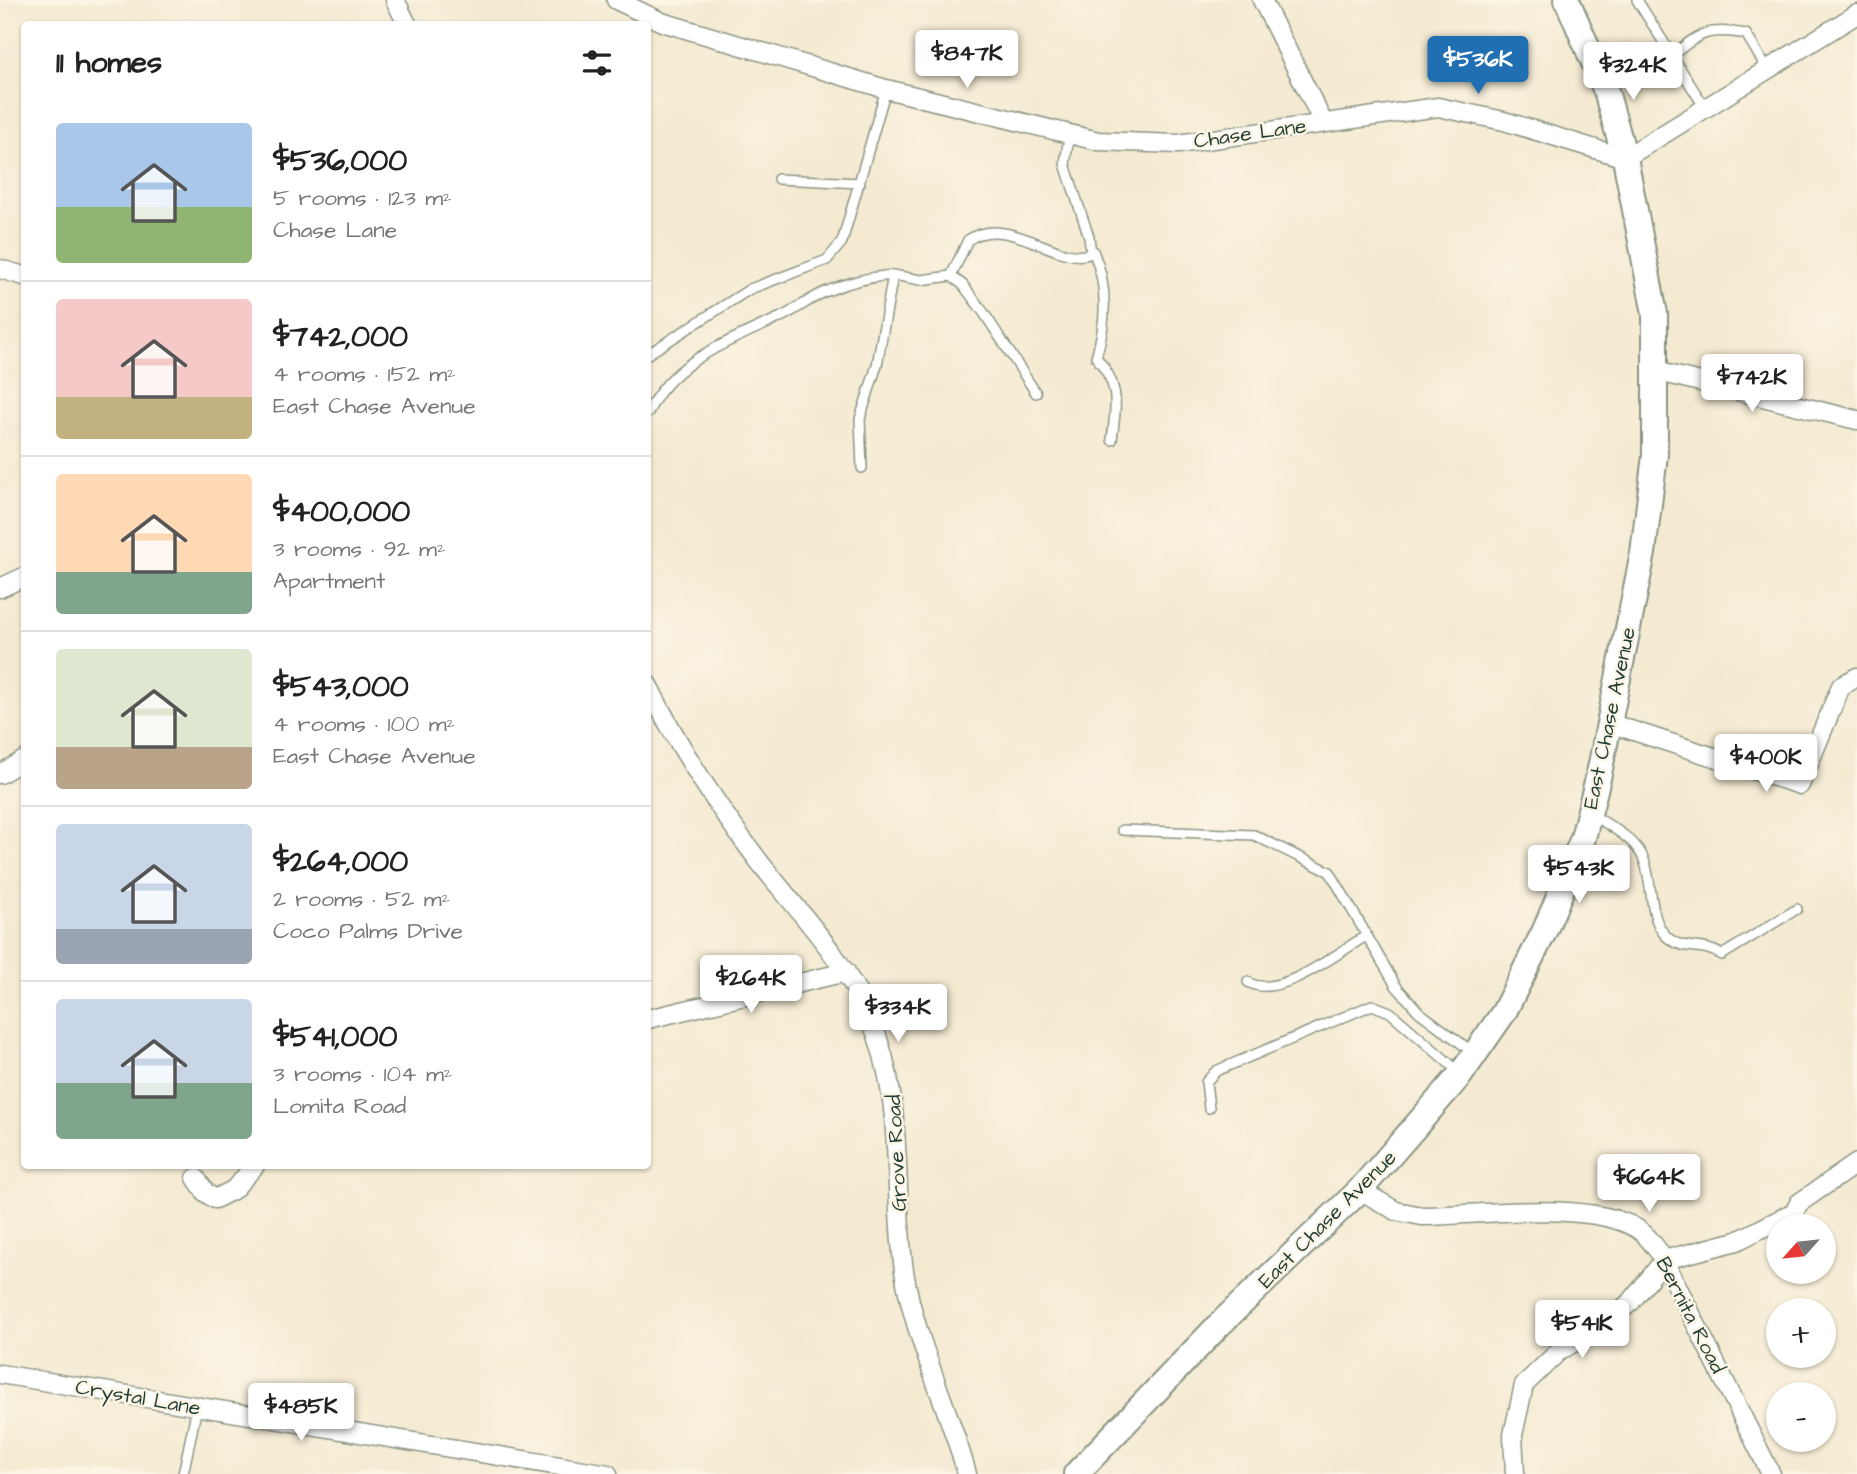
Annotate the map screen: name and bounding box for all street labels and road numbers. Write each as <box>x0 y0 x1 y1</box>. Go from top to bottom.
street label: Chase Lane <box>1192 111 1308 156</box>
street label: East Chase Avenue <box>1576 625 1643 812</box>
street label: Grove Road <box>879 1094 914 1212</box>
street label: East Chase Avenue <box>1252 1144 1403 1295</box>
street label: Bernita Road <box>1649 1252 1732 1379</box>
street label: Crystal Lane <box>73 1372 203 1425</box>

